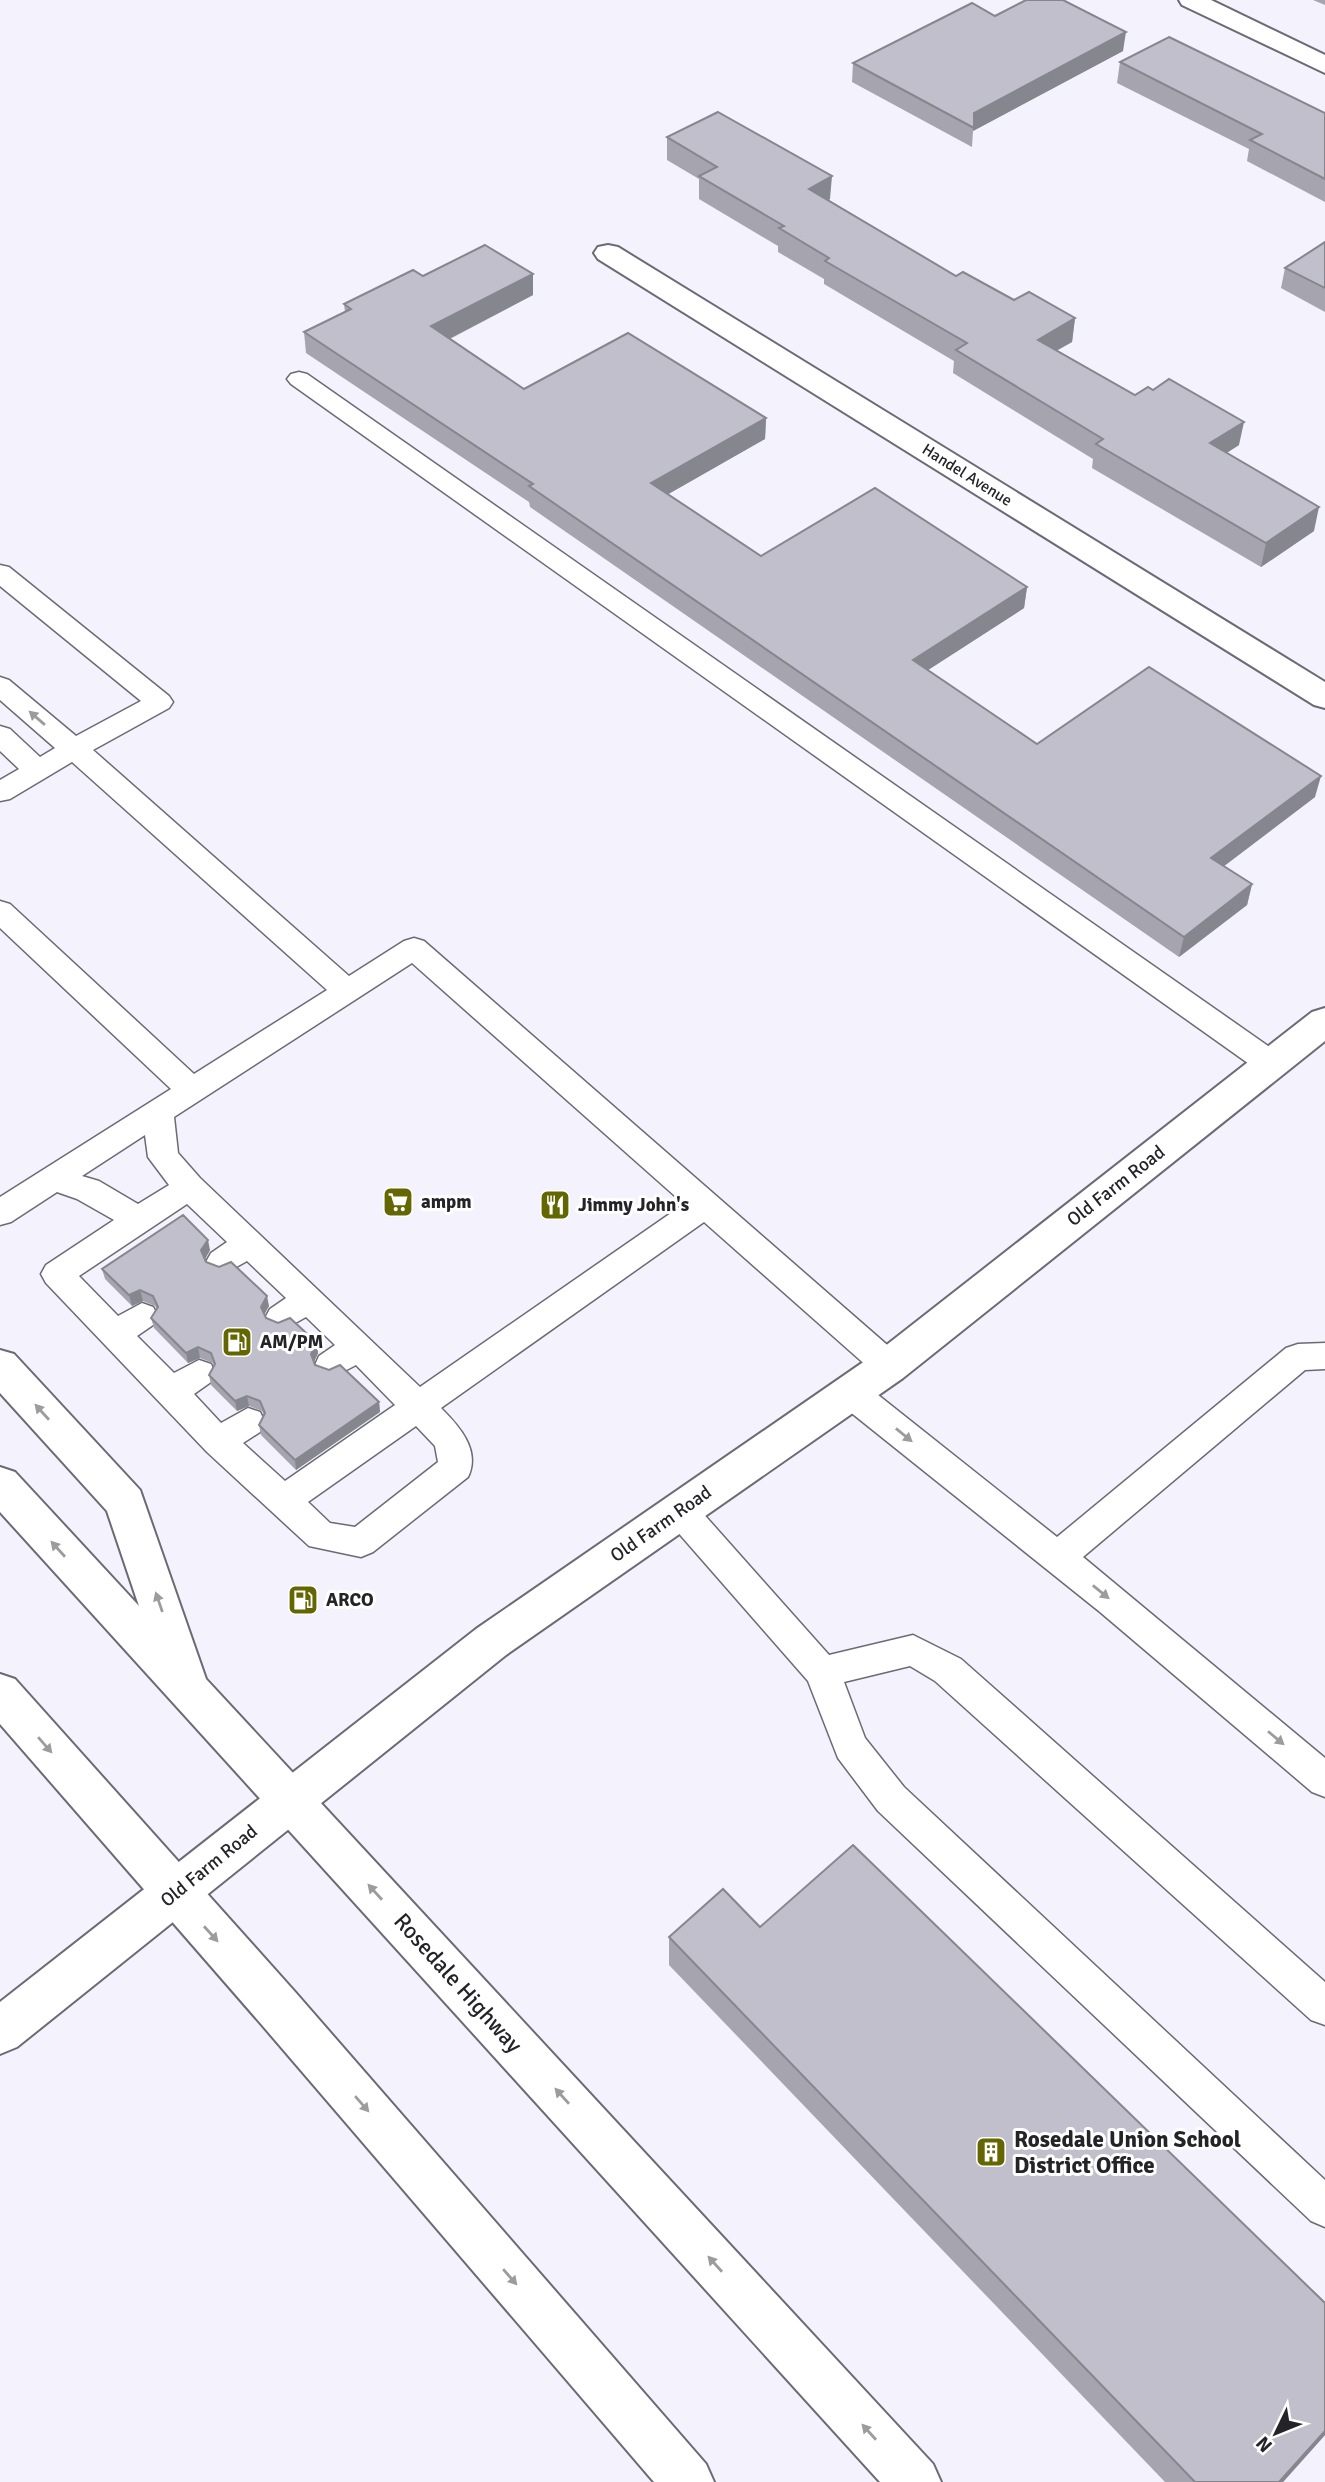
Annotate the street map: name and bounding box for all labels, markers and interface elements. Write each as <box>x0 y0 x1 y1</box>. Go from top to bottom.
street label: Handel Avenue <box>918 439 1016 511</box>
one-way arrow <box>28 710 46 726</box>
street label: Old Farm Road <box>1062 1140 1170 1232</box>
supermarket icon: ampm <box>381 1185 415 1219</box>
restaurant icon: Jimmy John's <box>538 1188 572 1222</box>
place label: ampm <box>421 1190 472 1214</box>
place label: Jimmy John's <box>578 1193 689 1217</box>
fuel station icon: AM/PM <box>220 1325 254 1359</box>
place label: AM/PM <box>260 1330 323 1354</box>
one-way arrow <box>34 1403 50 1421</box>
one-way arrow <box>896 1427 913 1442</box>
street label: Old Farm Road <box>606 1480 716 1568</box>
one-way arrow <box>51 1541 67 1558</box>
fuel station icon: ARCO <box>286 1583 320 1617</box>
one-way arrow <box>1093 1584 1110 1599</box>
place label: ARCO <box>326 1588 374 1612</box>
one-way arrow <box>153 1591 164 1612</box>
one-way arrow <box>1267 1730 1284 1745</box>
one-way arrow <box>37 1736 52 1753</box>
street label: Old Farm Road <box>156 1820 262 1912</box>
one-way arrow <box>367 1883 383 1901</box>
street label: Rosedale Highway <box>387 1907 529 2059</box>
one-way arrow <box>203 1925 219 1943</box>
one-way arrow <box>554 2088 570 2105</box>
one-way arrow <box>354 2096 369 2113</box>
place label: Rosedale Union School District Office <box>1014 2125 1241 2180</box>
building icon: Rosedale Union School District Office <box>974 2135 1008 2169</box>
one-way arrow <box>708 2256 724 2273</box>
one-way arrow <box>502 2268 517 2285</box>
north arrow <box>1241 2398 1311 2468</box>
one-way arrow <box>861 2423 877 2441</box>
text: N <box>1251 2431 1278 2457</box>

